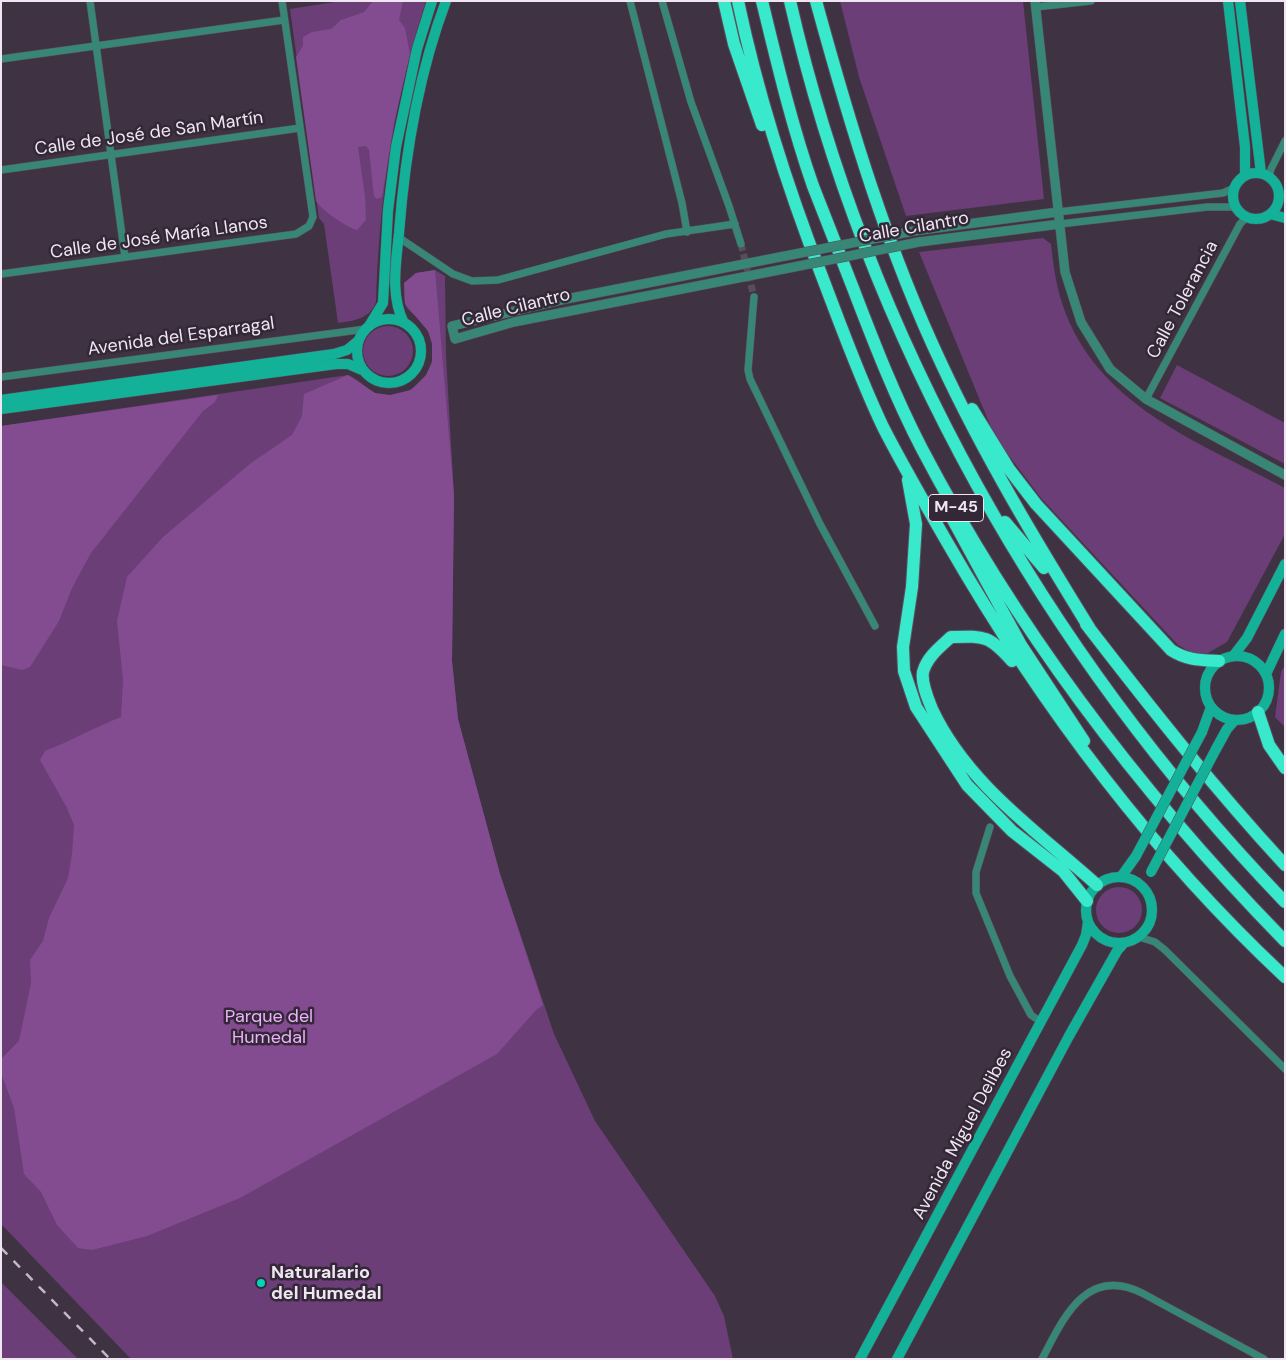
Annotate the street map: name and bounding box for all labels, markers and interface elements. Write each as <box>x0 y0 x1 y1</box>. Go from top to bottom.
street label: Calle de José de San Martín <box>33 107 265 161</box>
street label: Calle Cilantro <box>857 208 971 248</box>
street label: Calle de José María Llanos <box>49 212 269 264</box>
street label: Calle Tolerancia <box>1143 237 1223 363</box>
street label: Calle Cilantro <box>459 284 573 332</box>
street label: Avenida del Esparragal <box>86 313 276 361</box>
road number: M-45 <box>928 494 984 522</box>
park label: Parque del Humedal <box>225 1006 313 1048</box>
street label: Avenida Miguel Delibes <box>909 1045 1017 1223</box>
place label: Naturalario del Humedal <box>271 1262 382 1304</box>
marker: Naturalario del Humedal <box>255 1277 267 1289</box>

